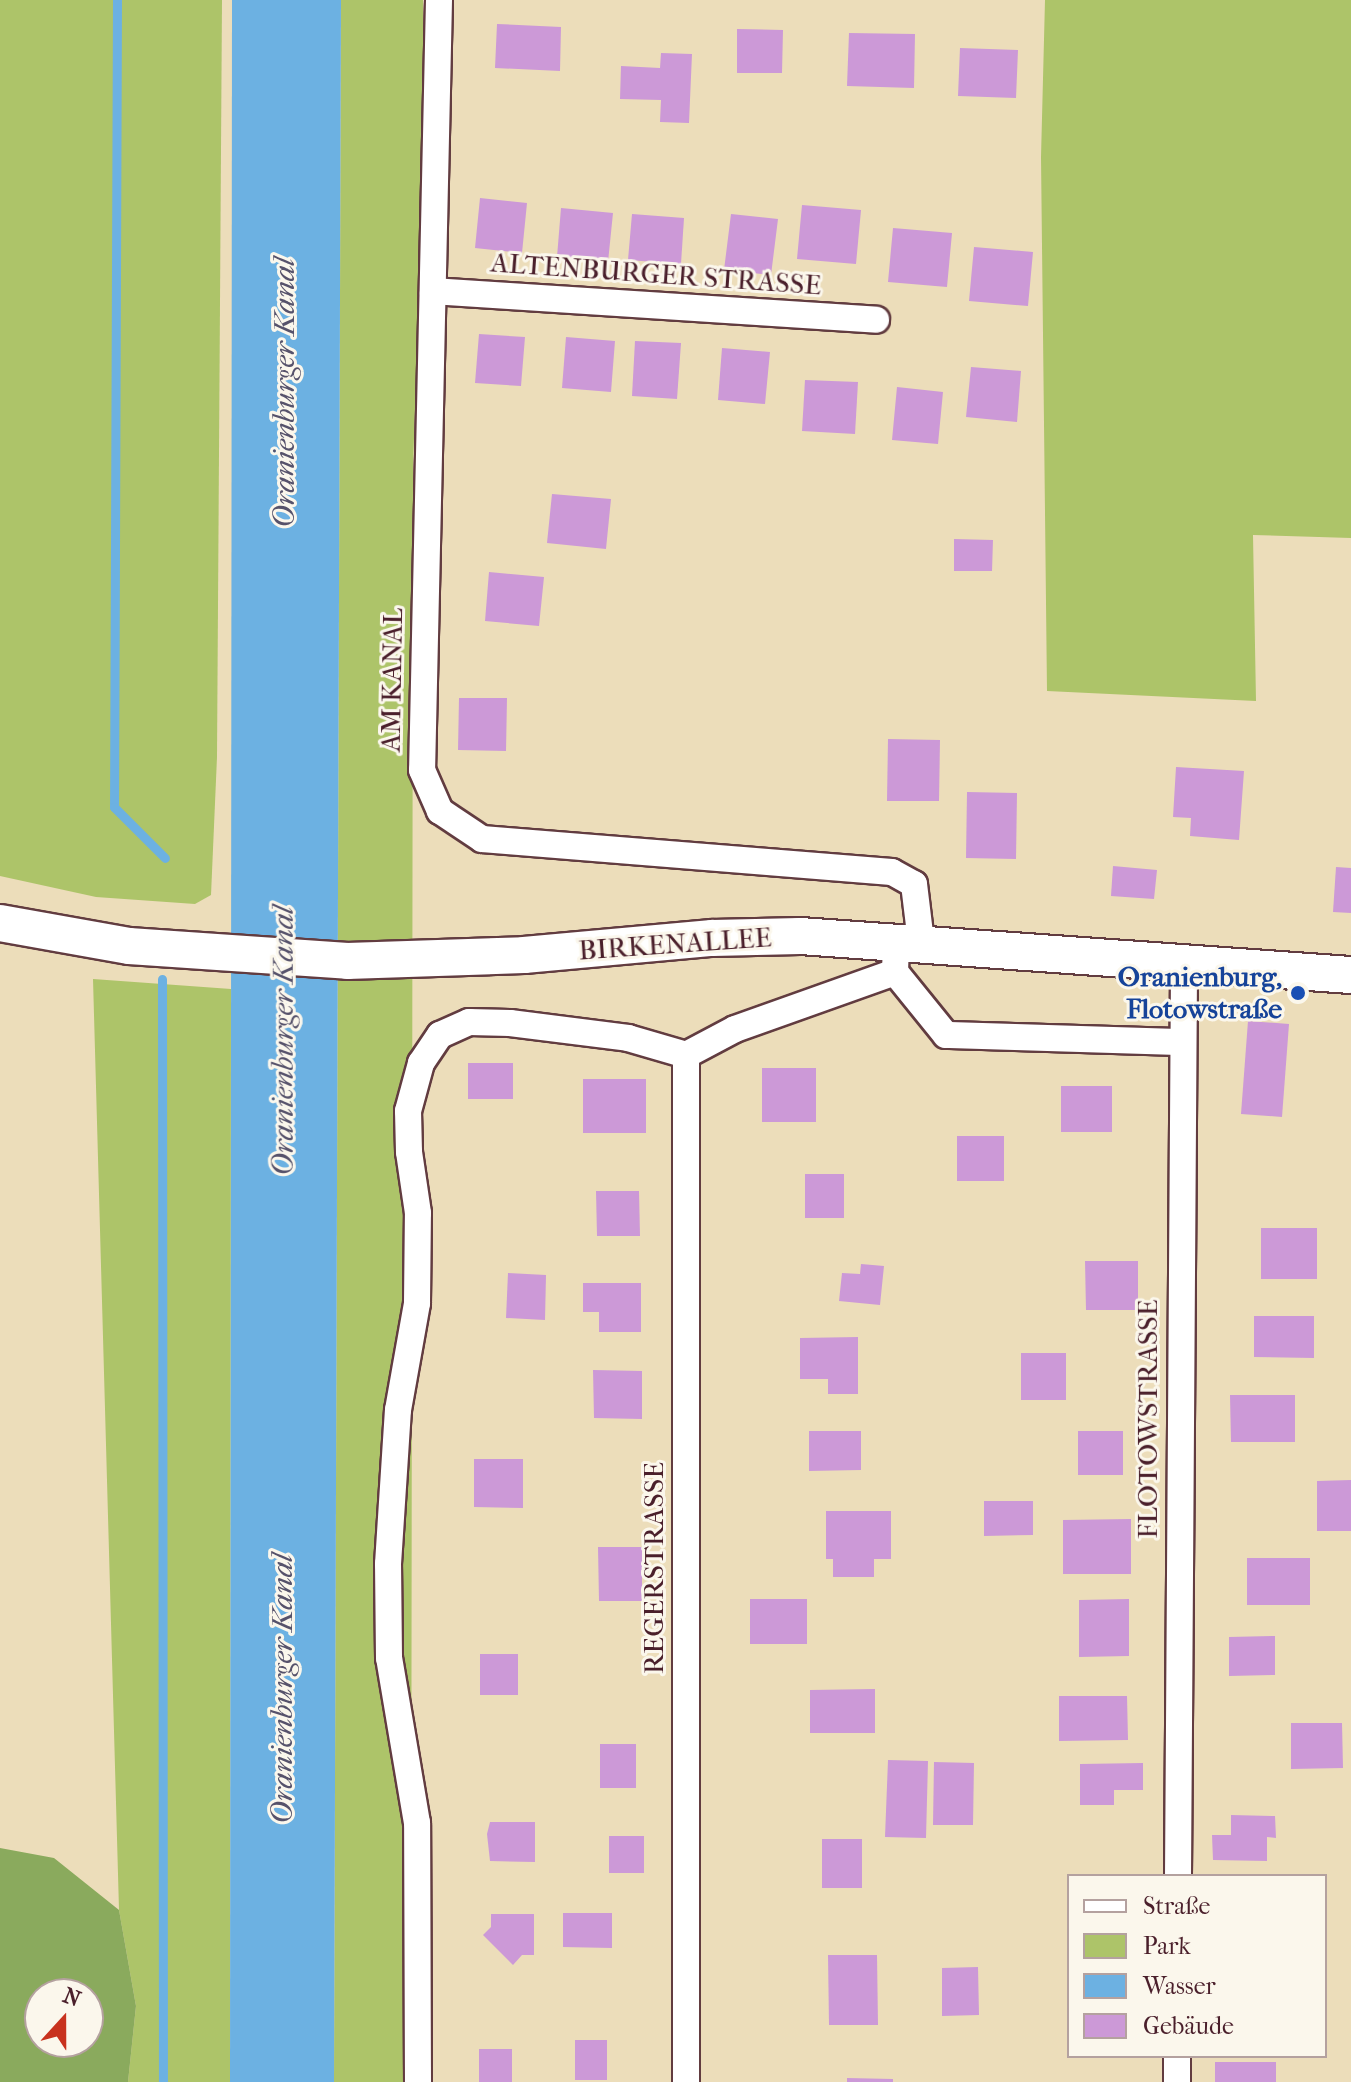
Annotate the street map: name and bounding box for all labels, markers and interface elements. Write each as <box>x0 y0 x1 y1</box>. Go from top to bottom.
street label: ALTENBURGER STRASSE <box>490 246 822 302</box>
water label: Oranienburger Kanal <box>267 258 303 528</box>
street label: AM KANAL <box>374 608 410 752</box>
water label: Oranienburger Kanal <box>266 906 302 1176</box>
street label: BIRKENALLEE <box>577 920 773 968</box>
place label: Oranienburg, Flotowstraße <box>1118 960 1282 1026</box>
marker: Oranienburg, Flotowstraße <box>1289 984 1307 1002</box>
street label: FLOTOWSTRASSE <box>1131 1299 1165 1539</box>
street label: REGERSTRASSE <box>637 1462 671 1674</box>
water label: Oranienburger Kanal <box>265 1554 301 1824</box>
legend <box>1067 1874 1327 2058</box>
text: Straße <box>1143 1892 1210 1920</box>
text: Park <box>1143 1932 1191 1960</box>
text: Wasser <box>1143 1972 1216 2000</box>
north arrow <box>24 1978 104 2058</box>
text: N <box>59 1982 84 2013</box>
text: Gebäude <box>1143 2012 1234 2040</box>

